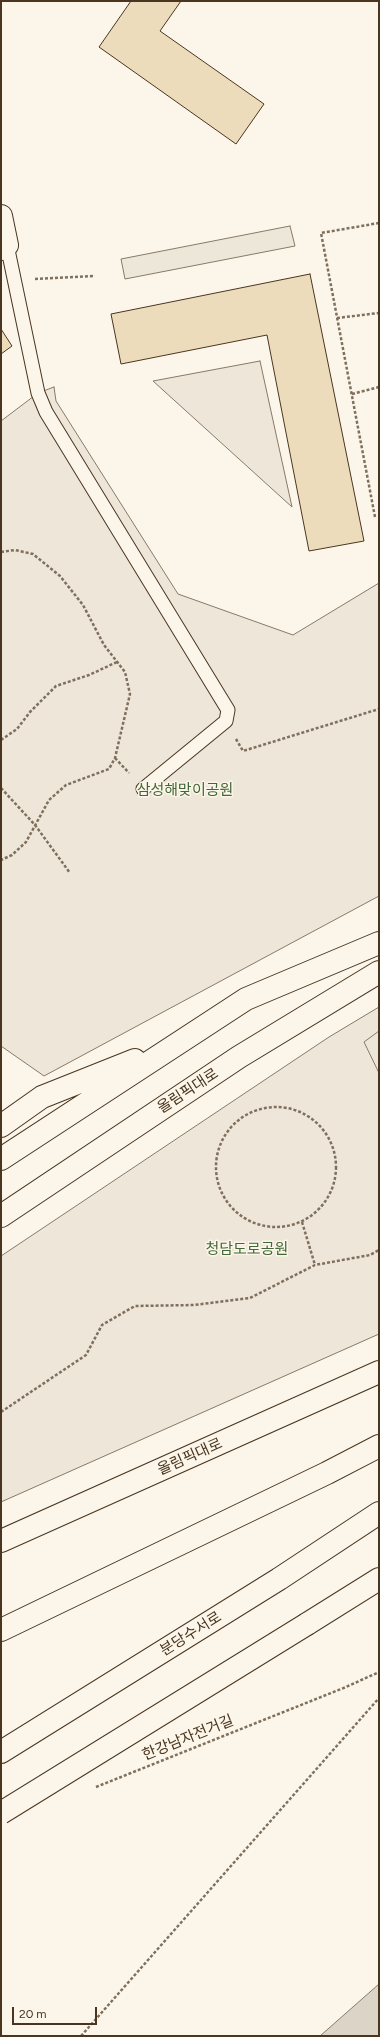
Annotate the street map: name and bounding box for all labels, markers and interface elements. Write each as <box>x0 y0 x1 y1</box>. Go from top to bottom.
park label: 삼성해맞이공원 <box>137 782 233 800</box>
street label: 올림픽대로 <box>154 1065 222 1117</box>
park label: 청담도로공원 <box>206 1241 288 1259</box>
street label: 올림픽대로 <box>155 1435 225 1479</box>
street label: 분당수서로 <box>157 1608 225 1660</box>
street label: 한강남자전거길 <box>140 1712 236 1764</box>
scale bar <box>14 1999 99 2025</box>
text: 20 m <box>19 2007 47 2021</box>

